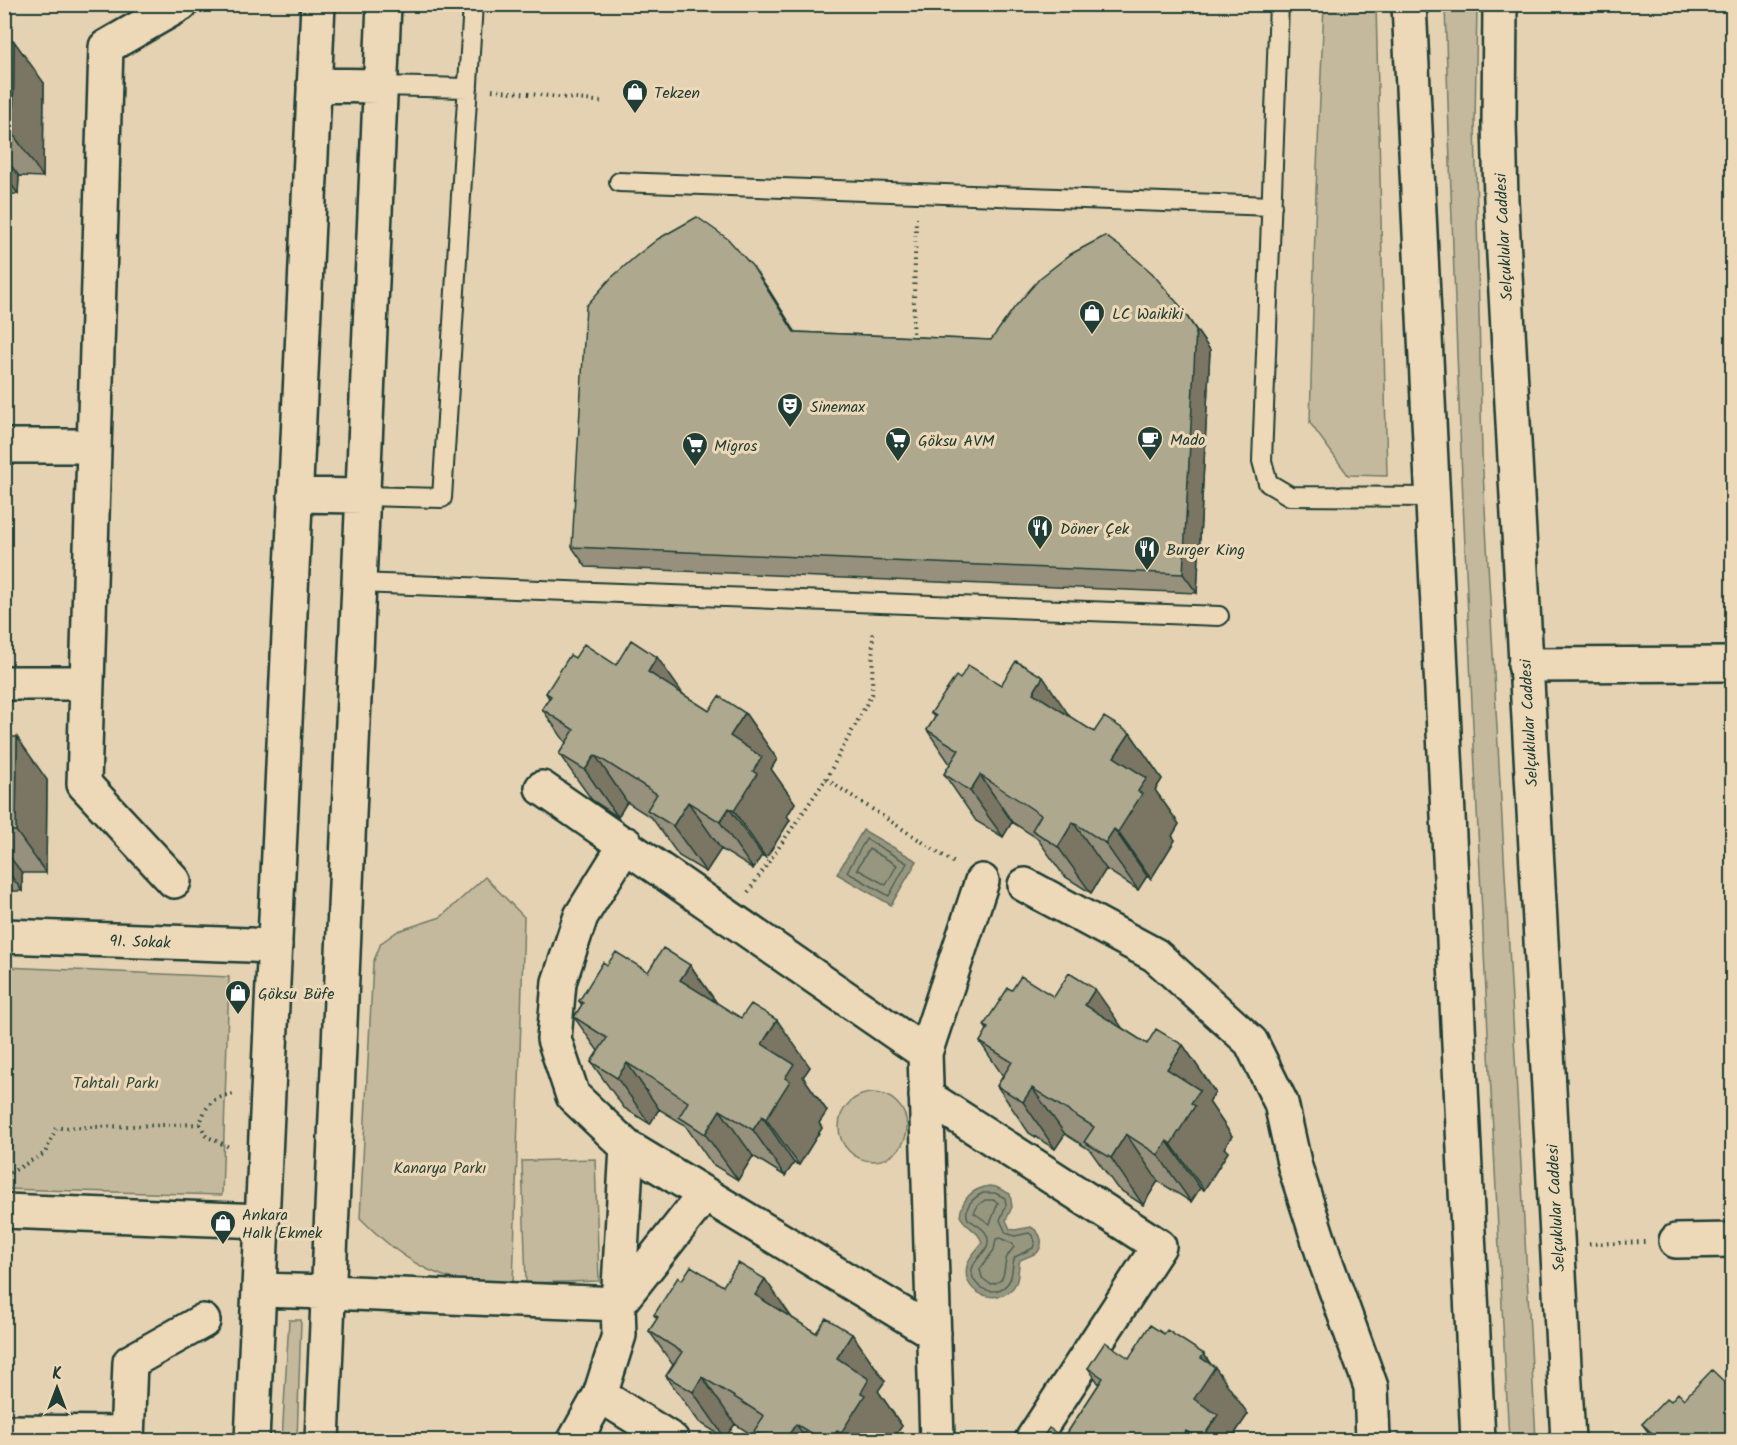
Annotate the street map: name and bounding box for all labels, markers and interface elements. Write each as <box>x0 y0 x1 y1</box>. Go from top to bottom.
shop icon: Tekzen <box>620 77 650 115</box>
place label: Tekzen <box>654 81 700 106</box>
street label: Selçuklular Caddesi <box>1489 171 1520 301</box>
shop icon: LC Waikiki <box>1077 298 1107 336</box>
place label: LC Waikiki <box>1112 302 1184 327</box>
theatre icon: Sinemax <box>775 391 805 429</box>
place label: Sinemax <box>810 395 866 420</box>
cafe icon: Mado <box>1135 424 1165 462</box>
supermarket icon: Göksu AVM <box>883 425 913 463</box>
place label: Mado <box>1170 428 1205 453</box>
place label: Göksu AVM <box>918 429 995 454</box>
supermarket icon: Migros <box>680 430 710 468</box>
place label: Migros <box>714 434 758 459</box>
restaurant icon: Döner Çek <box>1025 513 1055 551</box>
place label: Döner Çek <box>1060 517 1130 542</box>
restaurant icon: Burger King <box>1132 534 1162 572</box>
place label: Burger King <box>1166 538 1245 563</box>
street label: Selçuklular Caddesi <box>1514 657 1545 787</box>
street label: 91. Sokak <box>109 929 172 956</box>
shop icon: Göksu Büfe <box>223 978 253 1016</box>
place label: Göksu Büfe <box>258 982 335 1007</box>
park label: Tahtalı Parkı <box>73 1071 159 1096</box>
street label: Selçuklular Caddesi <box>1541 1142 1572 1272</box>
park label: Kanarya Parkı <box>394 1156 486 1181</box>
place label: Ankara Halk Ekmek <box>242 1203 323 1246</box>
shop icon: Ankara Halk Ekmek <box>208 1208 238 1246</box>
north arrow <box>27 1358 87 1418</box>
text: K <box>52 1362 62 1387</box>

